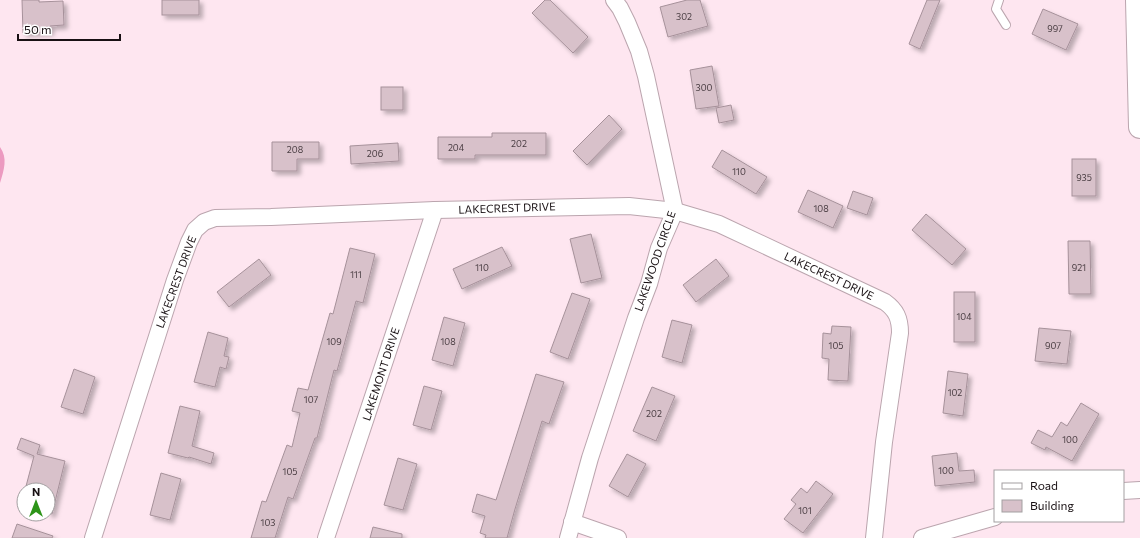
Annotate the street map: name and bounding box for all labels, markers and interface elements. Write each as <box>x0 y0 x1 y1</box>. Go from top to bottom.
house number: 302 <box>676 11 692 22</box>
scale bar <box>18 16 120 42</box>
text: 50 m <box>24 22 52 36</box>
house number: 997 <box>1047 23 1063 34</box>
house number: 300 <box>696 82 713 93</box>
house number: 202 <box>511 138 527 149</box>
house number: 204 <box>448 142 465 153</box>
house number: 208 <box>287 144 303 155</box>
house number: 206 <box>367 148 383 159</box>
house number: 110 <box>732 166 746 177</box>
house number: 935 <box>1076 172 1092 183</box>
street label: LAKECREST DRIVE <box>458 199 556 216</box>
house number: 108 <box>813 203 829 214</box>
street label: LAKEWOOD CIRCLE <box>631 209 678 313</box>
street label: LAKECREST DRIVE <box>153 234 198 330</box>
street label: LAKECREST DRIVE <box>782 249 876 302</box>
house number: 110 <box>475 262 489 273</box>
house number: 921 <box>1072 262 1086 273</box>
house number: 111 <box>350 269 362 280</box>
house number: 104 <box>956 311 972 322</box>
street label: LAKEMONT DRIVE <box>359 326 402 422</box>
house number: 109 <box>326 336 342 347</box>
house number: 108 <box>440 336 456 347</box>
house number: 105 <box>829 340 843 351</box>
house number: 907 <box>1045 340 1061 351</box>
house number: 102 <box>948 387 962 398</box>
house number: 107 <box>304 394 318 405</box>
house number: 202 <box>646 408 662 419</box>
house number: 100 <box>1062 434 1078 445</box>
house number: 100 <box>938 465 954 476</box>
house number: 105 <box>283 466 297 477</box>
legend <box>994 470 1124 522</box>
text: Road <box>1030 478 1058 492</box>
north arrow <box>16 482 56 522</box>
text: N <box>32 485 40 498</box>
text: Building <box>1030 498 1074 512</box>
house number: 101 <box>798 505 812 516</box>
house number: 103 <box>261 517 275 528</box>

